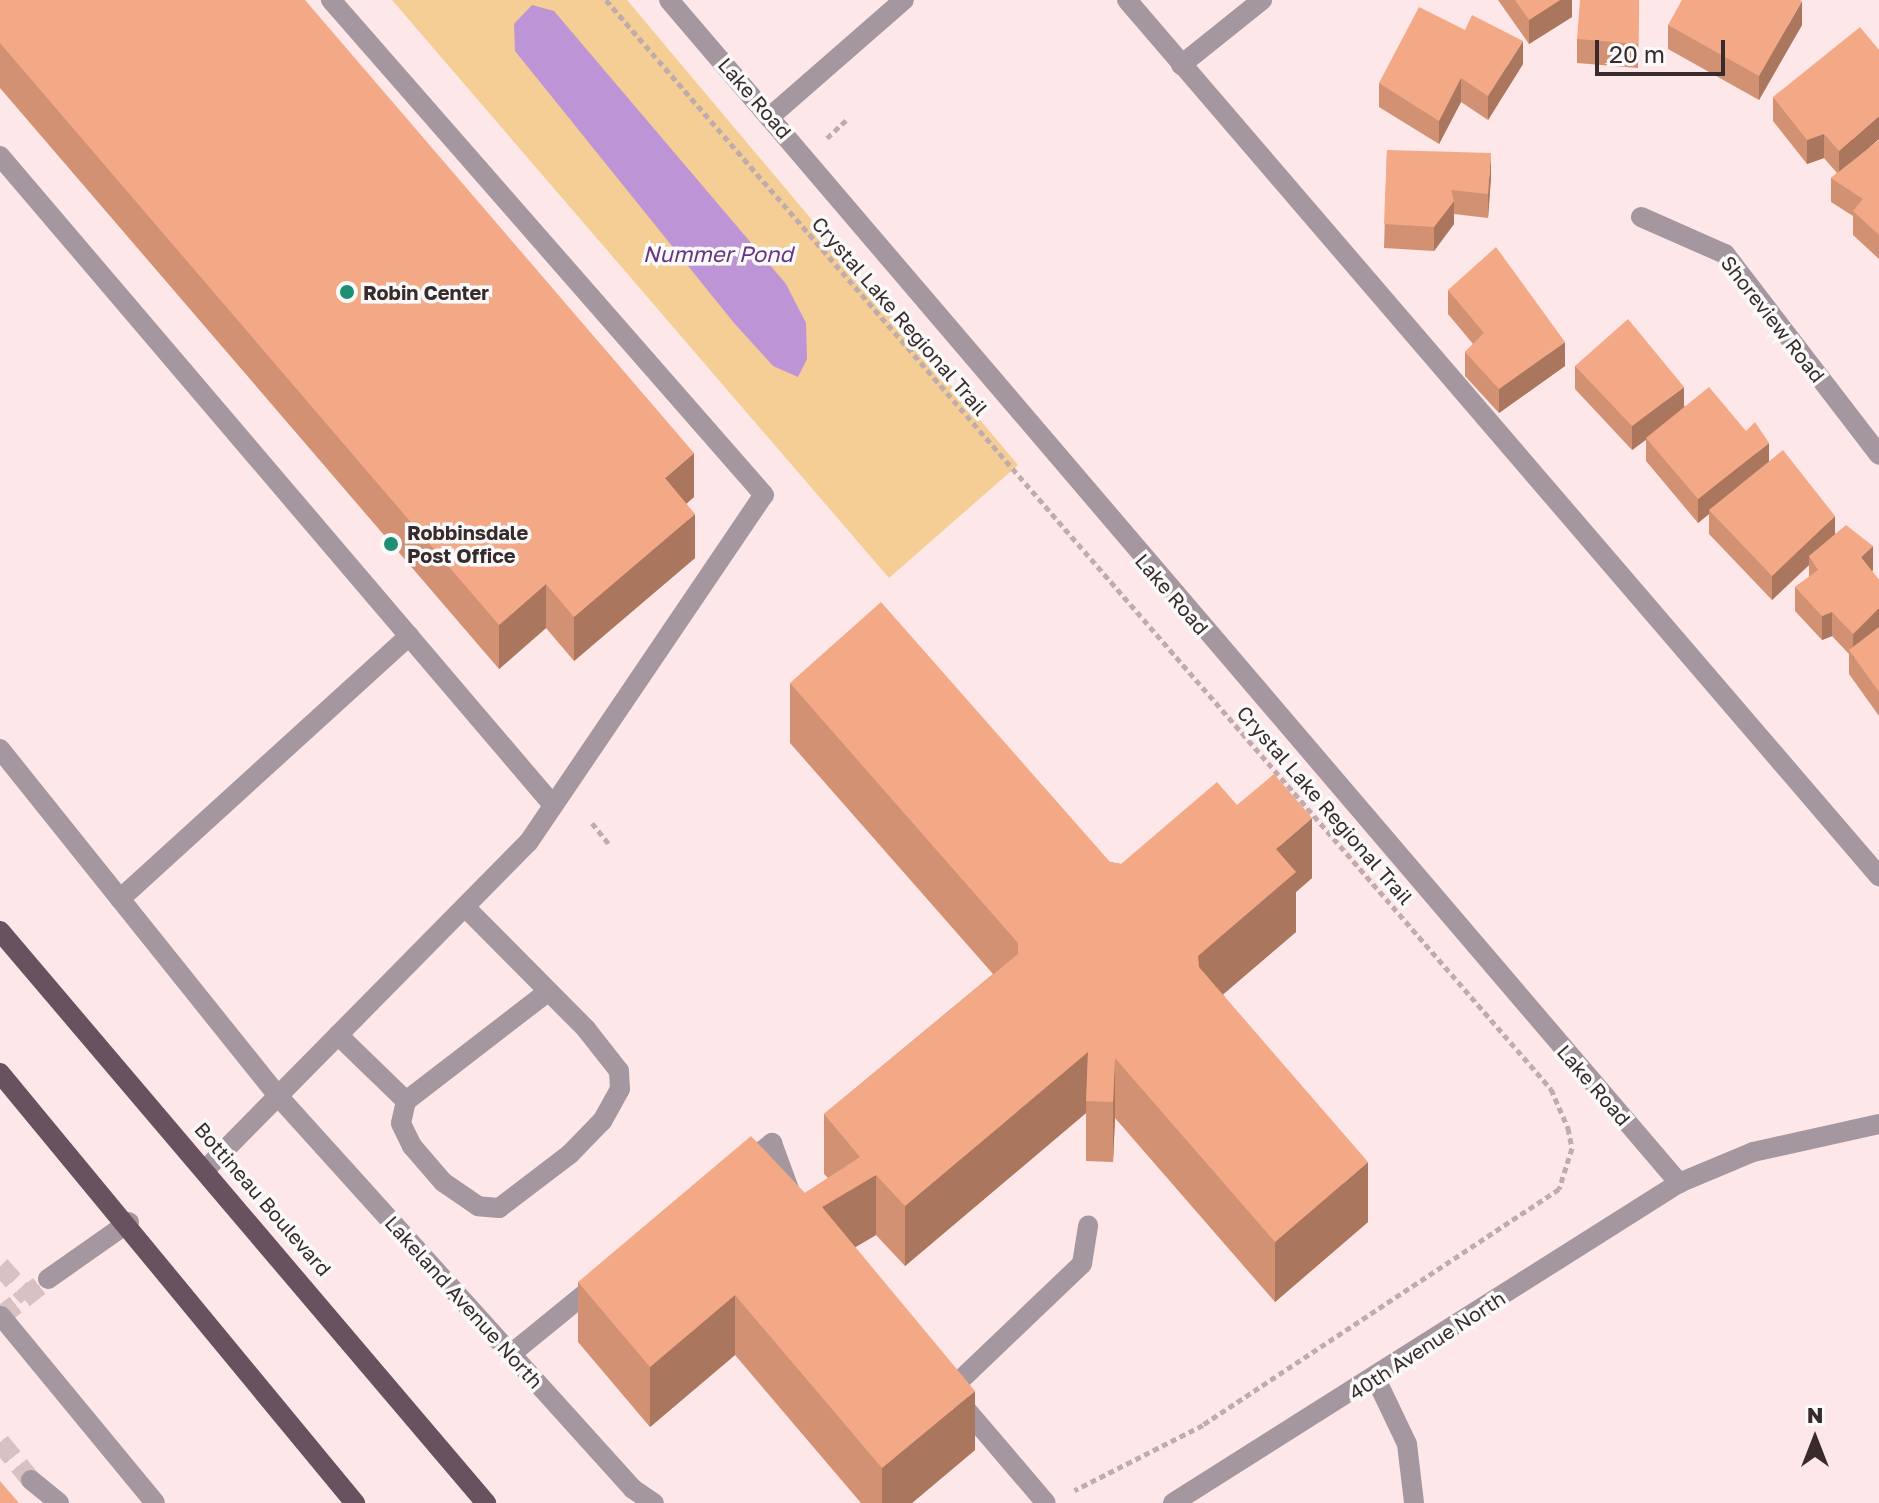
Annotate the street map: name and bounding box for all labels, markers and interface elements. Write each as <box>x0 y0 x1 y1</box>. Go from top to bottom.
scale bar <box>1599 24 1729 74</box>
text: 20 m <box>1609 39 1665 68</box>
street label: Lake Road <box>713 53 797 143</box>
street label: Crystal Lake Regional Trail <box>807 212 993 420</box>
water label: Nummer Pond <box>643 241 793 267</box>
street label: Shoreview Road <box>1716 251 1830 387</box>
place label: Robin Center <box>363 280 489 304</box>
marker: Robin Center <box>338 283 356 301</box>
place label: Robbinsdale Post Office <box>407 520 528 567</box>
marker: Robbinsdale Post Office <box>382 535 400 553</box>
street label: Lake Road <box>1130 549 1214 639</box>
street label: Crystal Lake Regional Trail <box>1232 701 1418 909</box>
street label: Lake Road <box>1552 1040 1636 1130</box>
street label: Bottineau Boulevard <box>190 1117 336 1281</box>
street label: Lakeland Avenue North <box>380 1211 548 1393</box>
street label: 40th Avenue North <box>1344 1286 1510 1404</box>
north arrow <box>1775 1399 1855 1479</box>
text: N <box>1807 1401 1823 1428</box>

